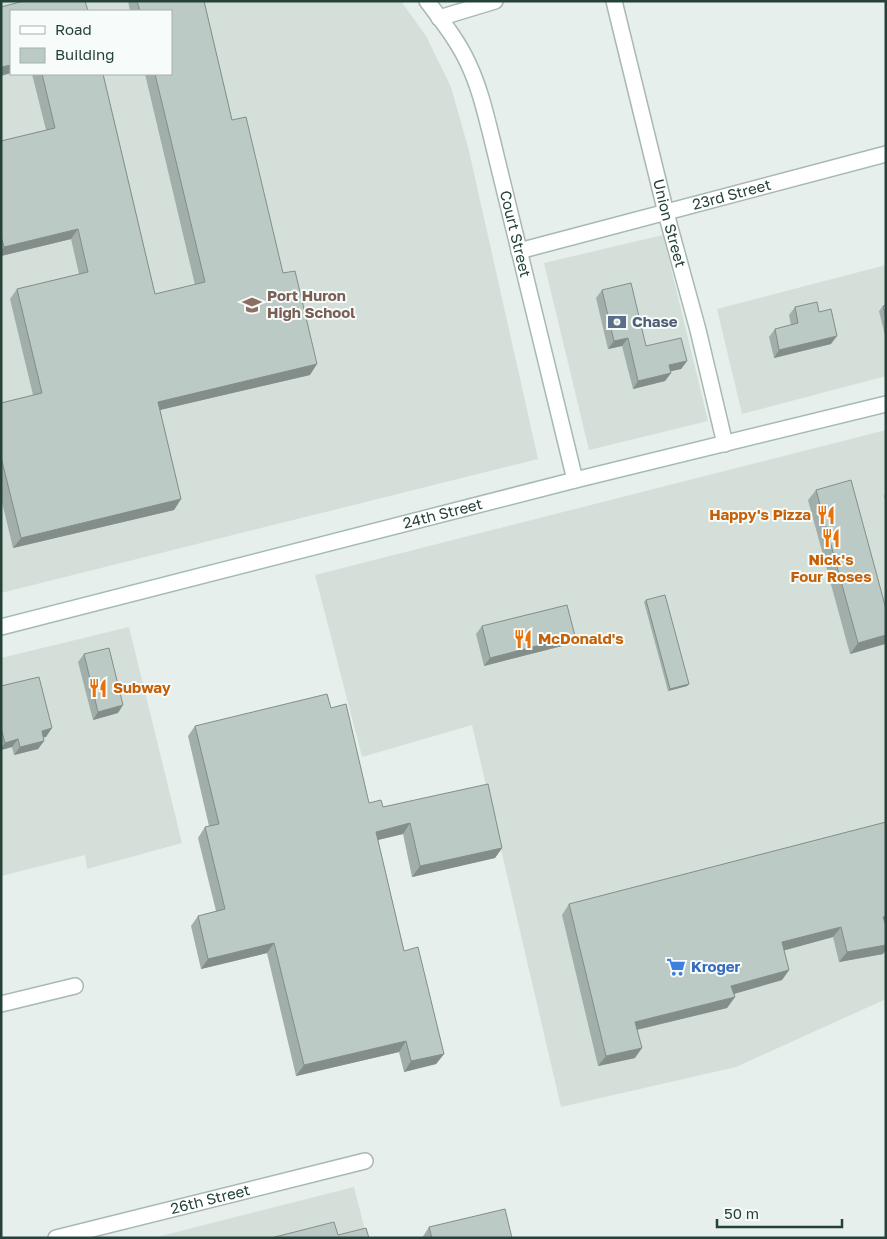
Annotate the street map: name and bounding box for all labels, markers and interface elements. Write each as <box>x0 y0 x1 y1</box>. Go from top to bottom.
legend <box>10 10 172 75</box>
text: Road <box>55 20 92 38</box>
text: Building <box>55 45 115 63</box>
street label: 23rd Street <box>690 175 773 213</box>
street label: Union Street <box>650 177 690 269</box>
street label: Court Street <box>497 188 535 279</box>
place label: Port Huron High School <box>267 286 355 321</box>
school or university icon: Port Huron High School <box>241 294 263 316</box>
bank icon: Chase <box>606 311 628 333</box>
place label: Chase <box>632 312 678 330</box>
street label: 24th Street <box>401 494 484 532</box>
restaurant icon: Happy's Pizza <box>815 504 837 526</box>
place label: Happy's Pizza <box>709 505 811 523</box>
restaurant icon: Nick's Four Roses <box>820 527 842 549</box>
place label: Nick's Four Roses <box>790 550 872 585</box>
restaurant icon: McDonald's <box>512 628 534 650</box>
place label: McDonald's <box>538 629 624 647</box>
restaurant icon: Subway <box>87 677 109 699</box>
place label: Subway <box>113 678 171 696</box>
supermarket icon: Kroger <box>665 956 687 978</box>
place label: Kroger <box>691 957 741 975</box>
street label: 26th Street <box>168 1180 252 1217</box>
scale bar <box>717 1196 842 1228</box>
text: 50 m <box>724 1204 759 1222</box>

